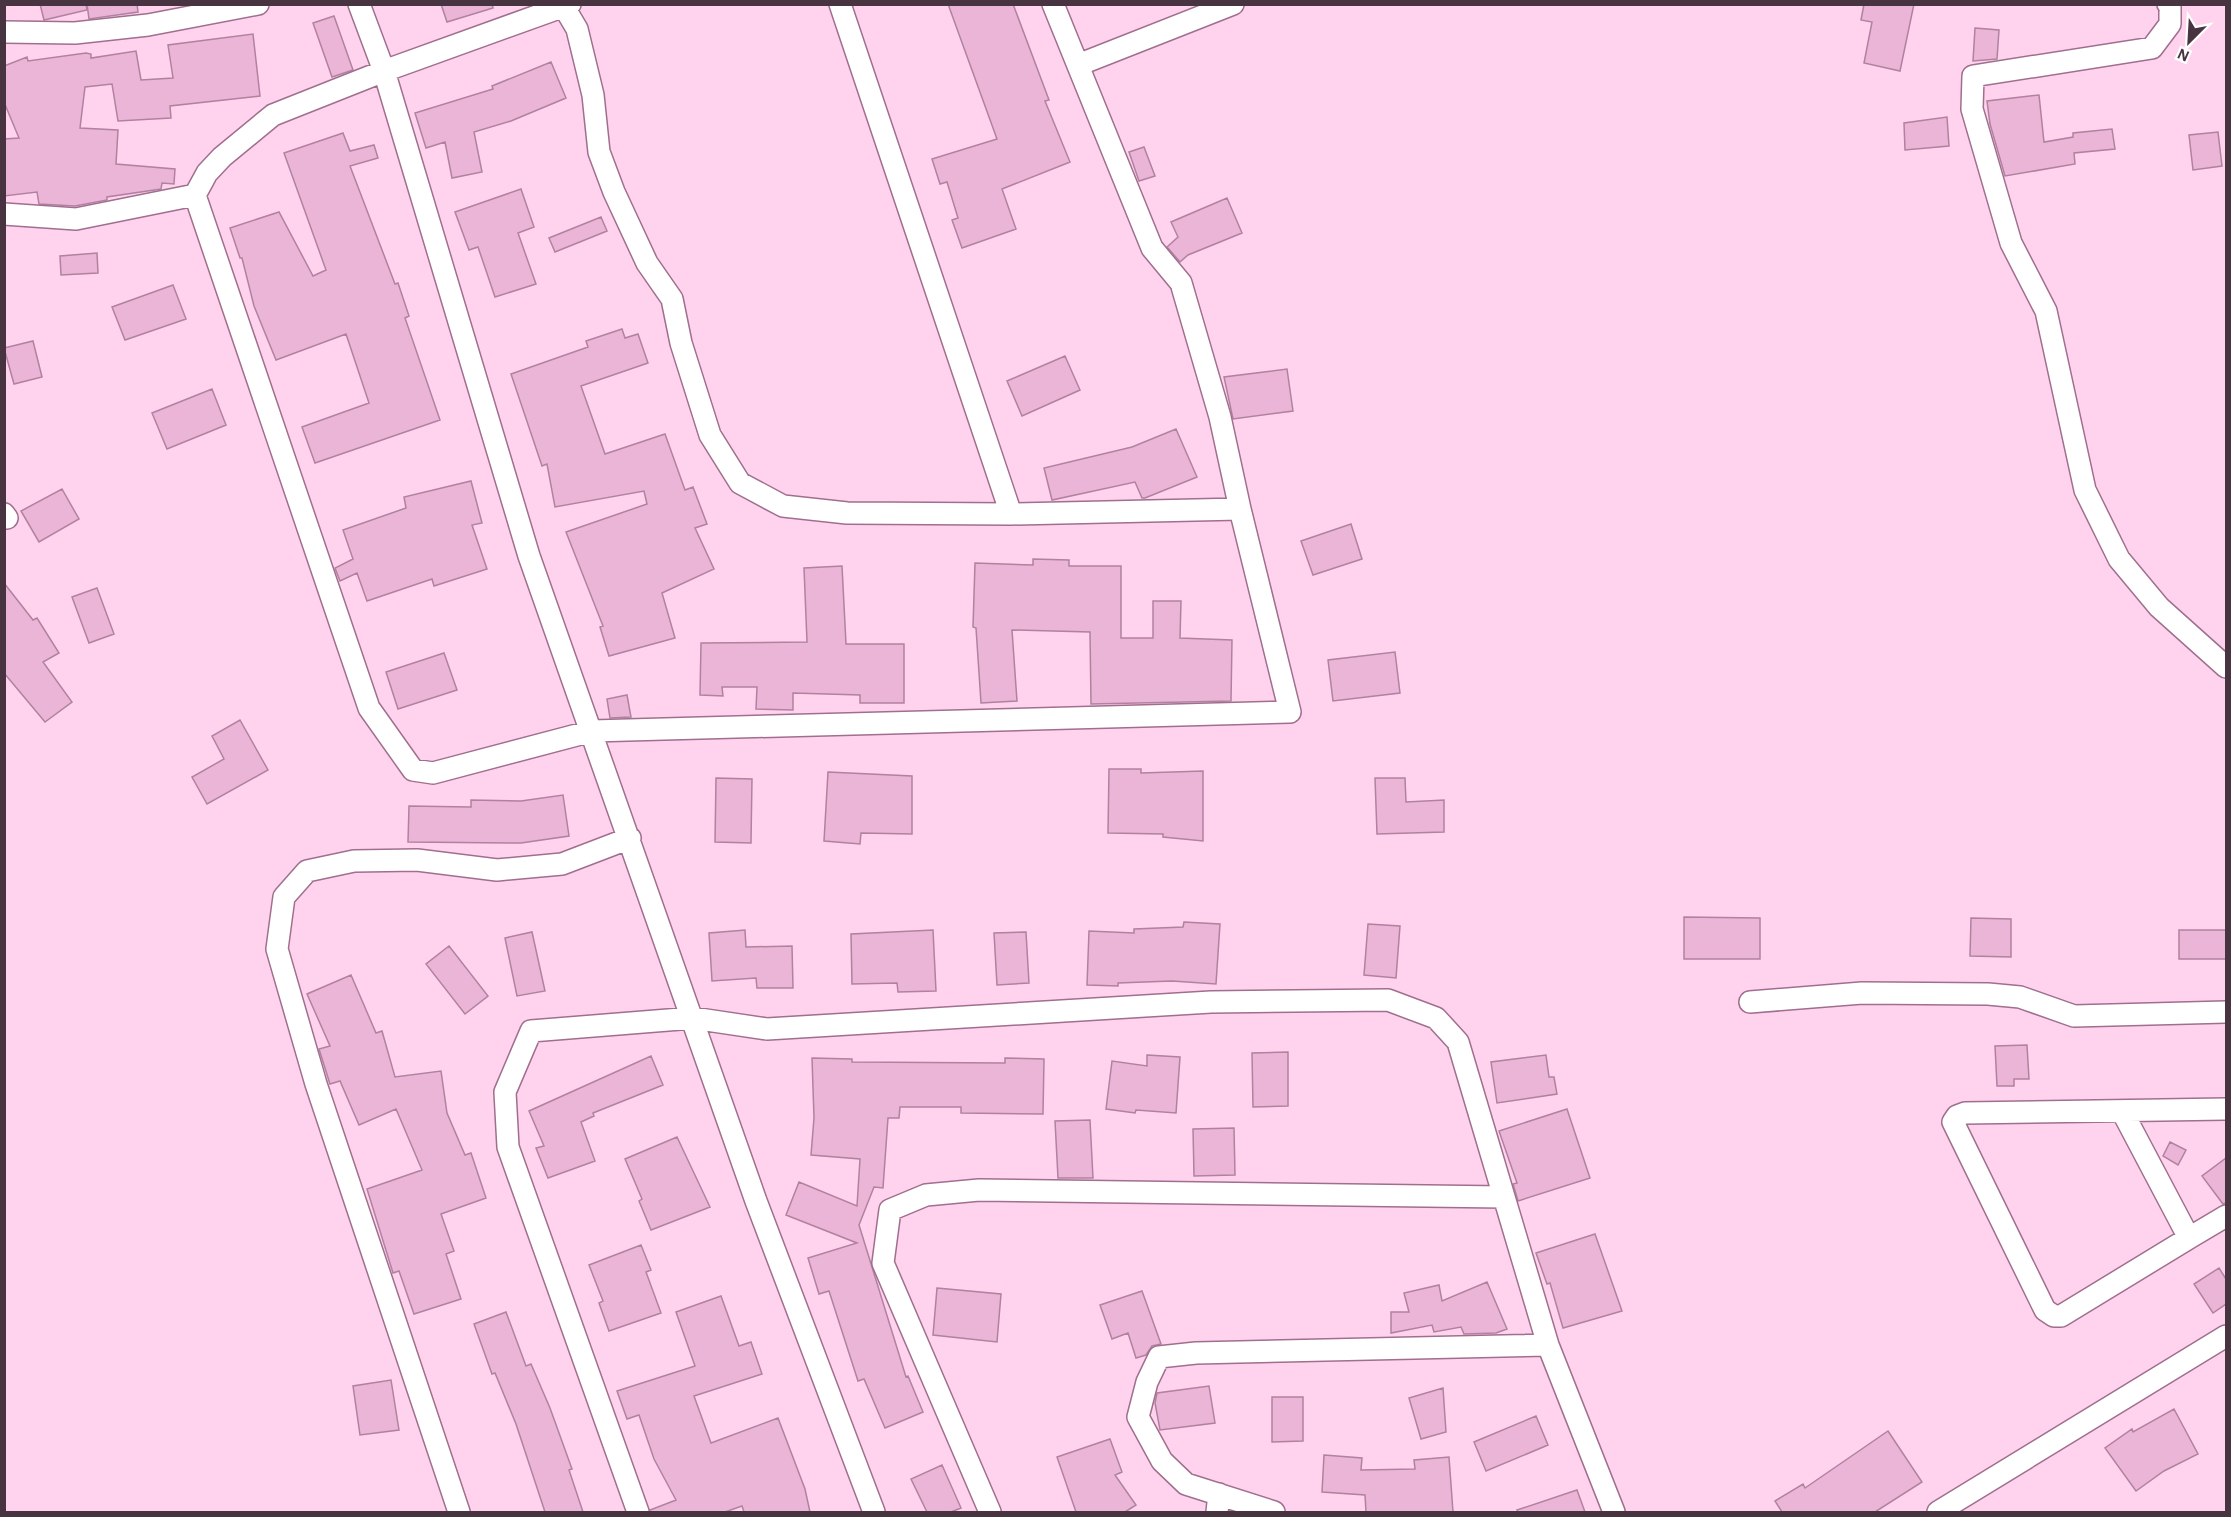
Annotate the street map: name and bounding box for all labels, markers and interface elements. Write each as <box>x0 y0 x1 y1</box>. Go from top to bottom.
north arrow <box>2159 12 2219 72</box>
text: N <box>2175 45 2192 64</box>

